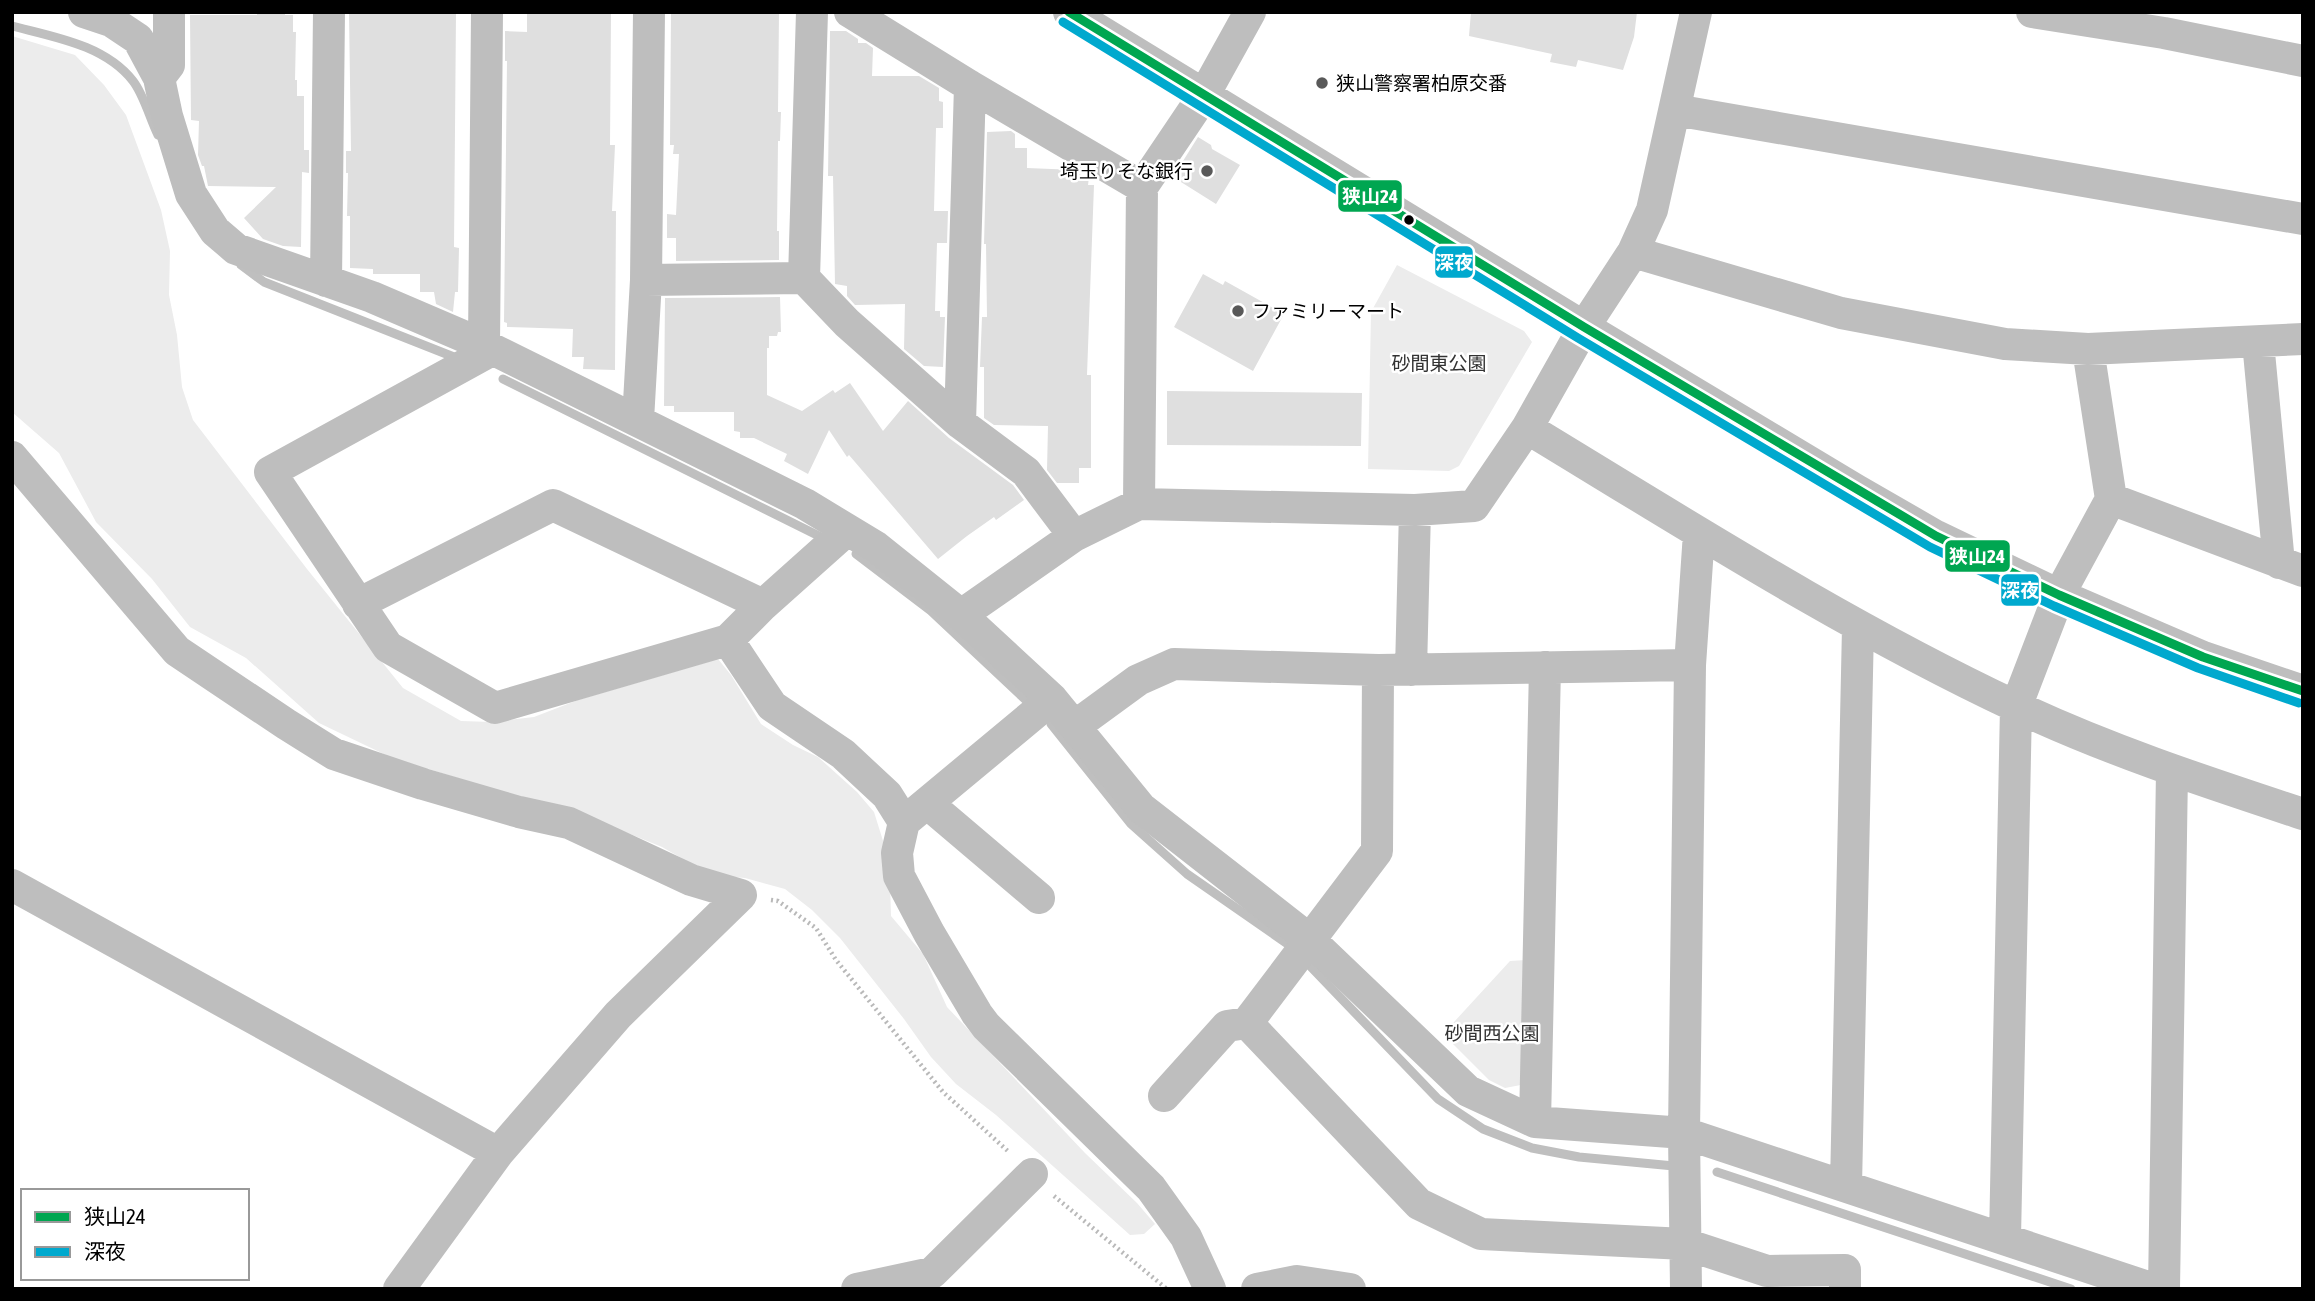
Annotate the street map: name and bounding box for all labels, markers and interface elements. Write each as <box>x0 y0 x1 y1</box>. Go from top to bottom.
place label: 狭山警察署柏原交番 <box>1336 72 1507 94</box>
marker: 狭山警察署柏原交番 <box>1314 75 1330 91</box>
place label: 埼玉りそな銀行 <box>1060 160 1193 182</box>
marker: 埼玉りそな銀行 <box>1199 163 1215 179</box>
line badge: 狭山24 <box>1337 179 1403 213</box>
text: 狭山24 <box>1342 185 1398 207</box>
unlabelled marker <box>1402 213 1416 227</box>
line badge: 深夜 <box>1434 245 1474 279</box>
text: 深夜 <box>1435 251 1473 273</box>
place label: ファミリーマート <box>1252 300 1404 322</box>
marker: ファミリーマート <box>1230 303 1246 319</box>
park label: 砂間東公園 <box>1391 352 1487 374</box>
line badge: 狭山24 <box>1944 539 2011 573</box>
text: 狭山24 <box>1949 545 2005 567</box>
line badge: 深夜 <box>2000 573 2040 607</box>
text: 深夜 <box>2001 579 2039 601</box>
park label: 砂間西公園 <box>1444 1022 1540 1044</box>
legend <box>21 1189 248 1280</box>
text: 狭山24 <box>84 1204 146 1228</box>
text: 深夜 <box>84 1239 126 1263</box>

